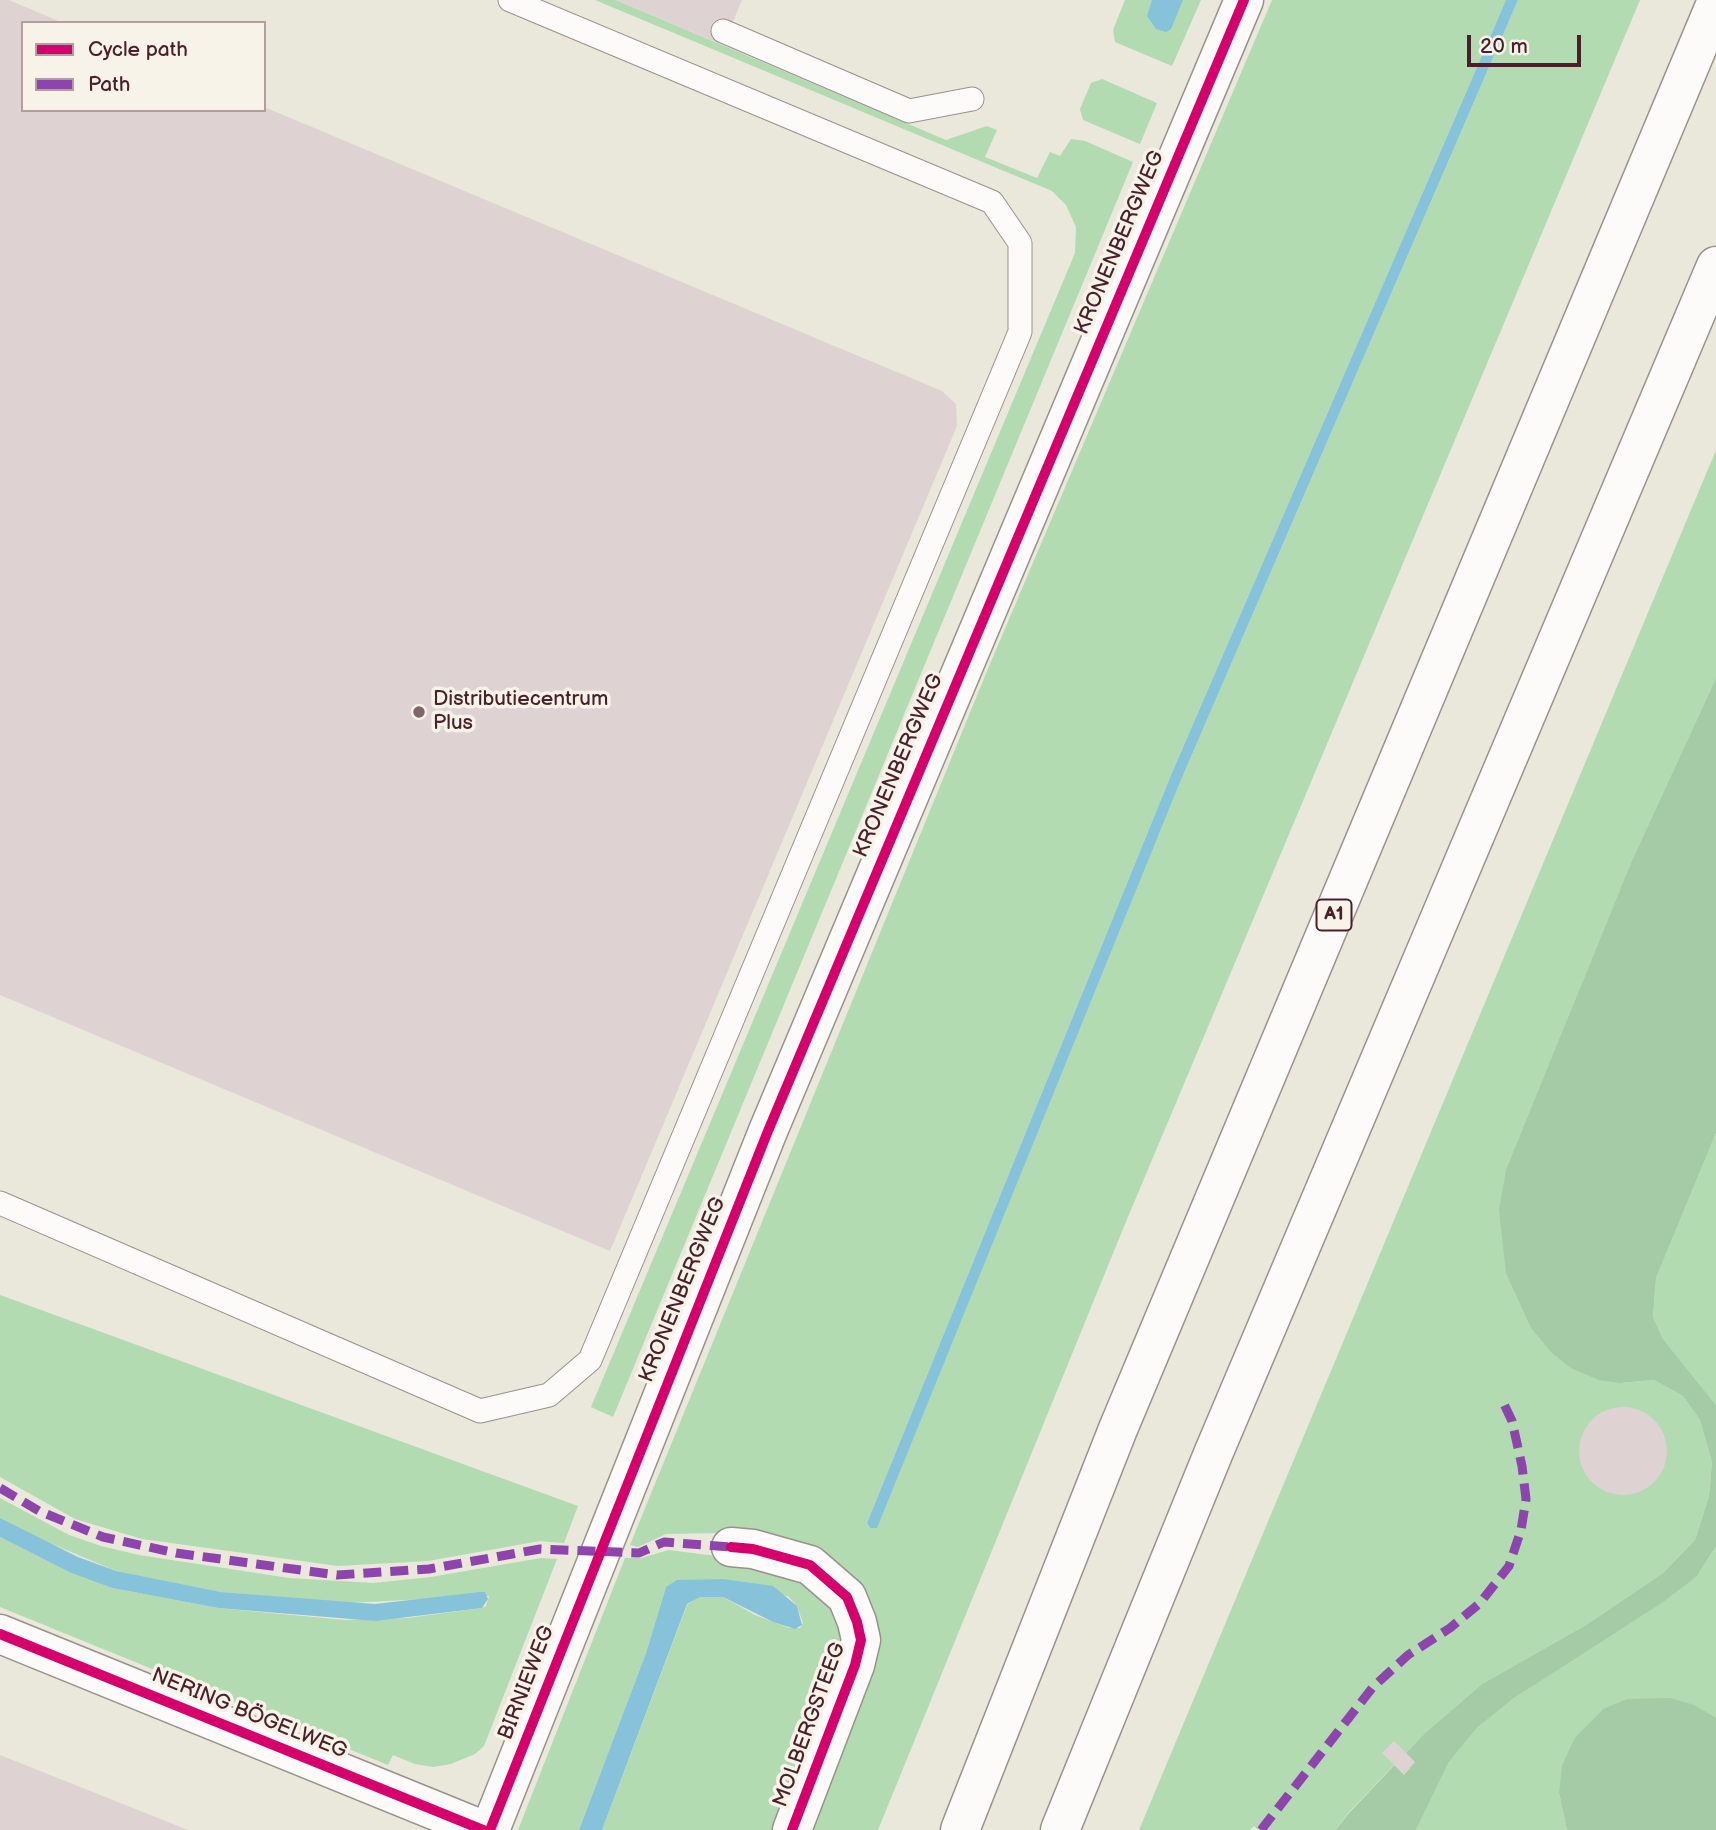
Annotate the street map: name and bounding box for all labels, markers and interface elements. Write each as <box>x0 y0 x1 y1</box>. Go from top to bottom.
legend <box>21 21 266 112</box>
scale bar <box>1471 21 1585 65</box>
text: 20 m <box>1480 34 1528 59</box>
text: Cycle path <box>88 37 188 62</box>
text: Path <box>88 72 130 97</box>
street label: KRONENBERGWEG <box>1070 147 1170 339</box>
street label: KRONENBERGWEG <box>849 670 949 862</box>
place label: Distributiecentrum Plus <box>433 687 608 737</box>
marker: Distributiecentrum Plus <box>411 704 427 720</box>
road number: A1 <box>1316 900 1352 931</box>
street label: KRONENBERGWEG <box>634 1194 732 1386</box>
street label: BIRNIEWEG <box>494 1622 560 1744</box>
street label: MOLBERGSTEEG <box>769 1639 851 1811</box>
street label: NERING BÖGELWEG <box>148 1663 350 1765</box>

